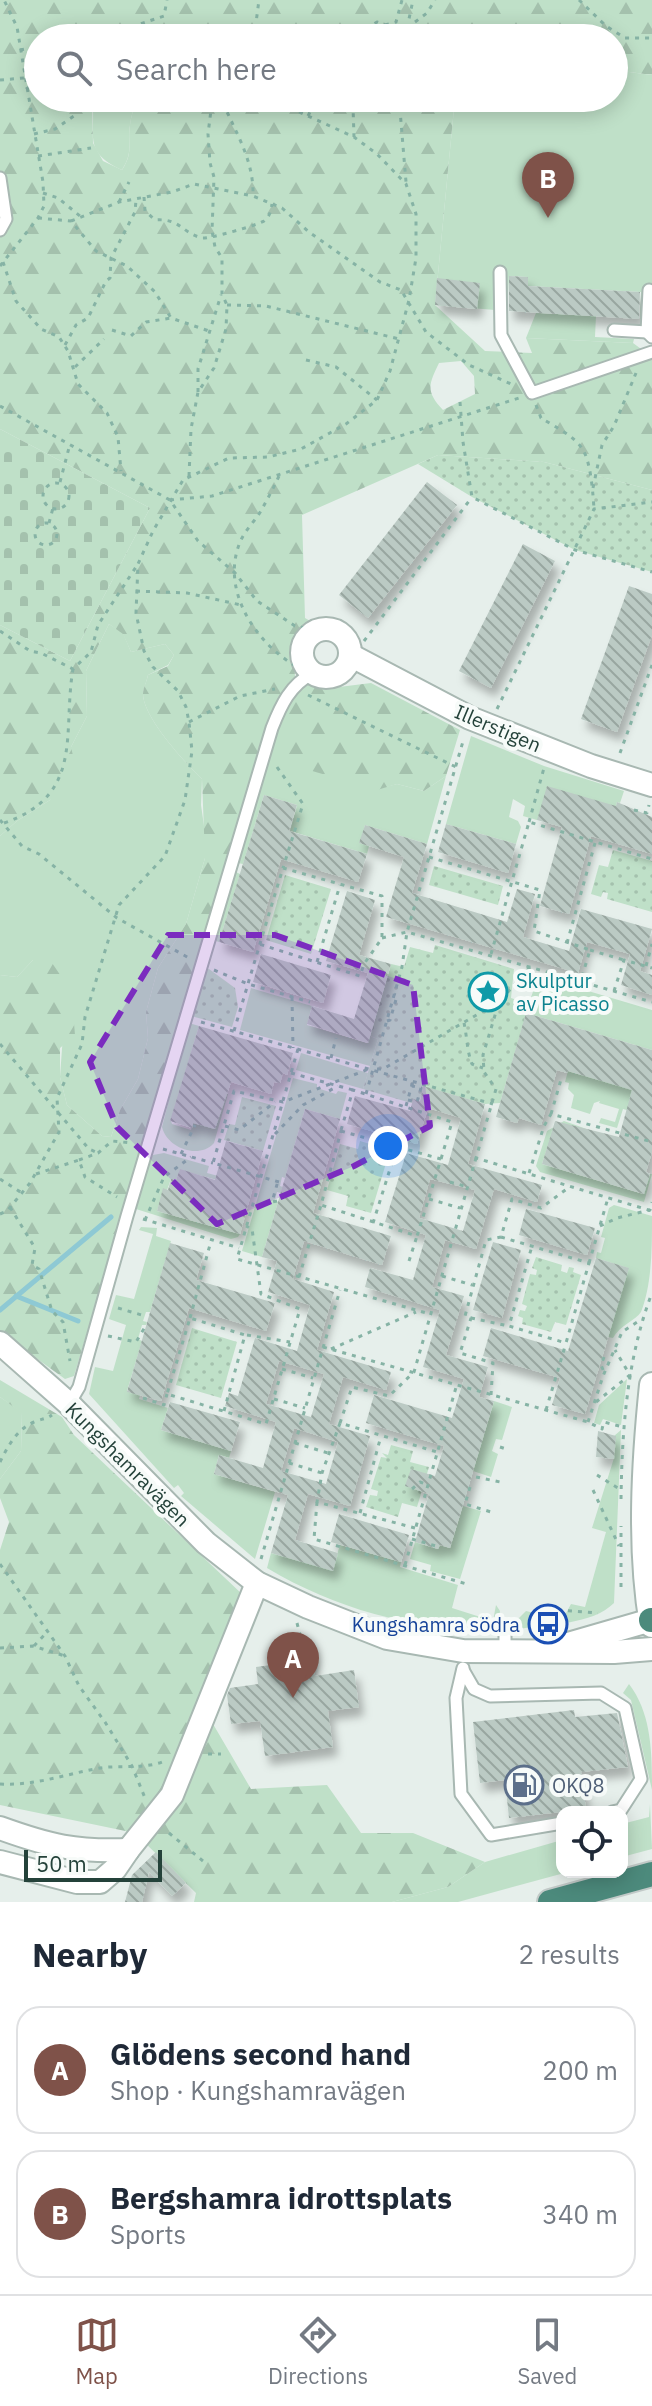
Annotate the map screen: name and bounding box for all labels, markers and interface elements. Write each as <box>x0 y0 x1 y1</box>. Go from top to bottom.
search box <box>24 24 628 112</box>
icon: search <box>52 46 96 90</box>
text: Search here <box>116 49 277 88</box>
pin: B <box>522 152 574 218</box>
street label: Illerstigen <box>451 698 545 758</box>
place label: Skulptur av Picasso <box>516 967 610 1017</box>
place icon: Skulptur av Picasso <box>467 971 509 1013</box>
your location <box>368 1126 408 1166</box>
street label: Kungshamravägen <box>60 1396 196 1532</box>
bus stop icon: Kungshamra södra <box>527 1603 569 1645</box>
place label: Kungshamra södra <box>352 1611 520 1638</box>
pin: A <box>267 1632 319 1698</box>
fuel station icon: OKQ8 <box>503 1764 545 1806</box>
place label: OKQ8 <box>552 1772 605 1799</box>
map controls <box>556 1806 628 1878</box>
button: locate <box>556 1806 628 1878</box>
scale bar <box>24 1846 162 1882</box>
text: 50 m <box>36 1849 87 1878</box>
text: Nearby <box>32 1932 147 1976</box>
text: 2 results <box>518 1937 620 1971</box>
text: Glödens second hand <box>110 2034 411 2073</box>
text: A <box>51 2053 69 2087</box>
text: 200 m <box>542 2053 618 2087</box>
text: Shop · Kungshamravägen <box>110 2073 406 2107</box>
text: Bergshamra idrottsplats <box>110 2178 452 2217</box>
text: B <box>51 2197 69 2231</box>
text: 340 m <box>542 2197 618 2231</box>
text: Sports <box>110 2217 186 2251</box>
tab: Map <box>75 2313 119 2390</box>
tab: Directions <box>268 2313 368 2390</box>
tab: Saved <box>517 2313 577 2390</box>

